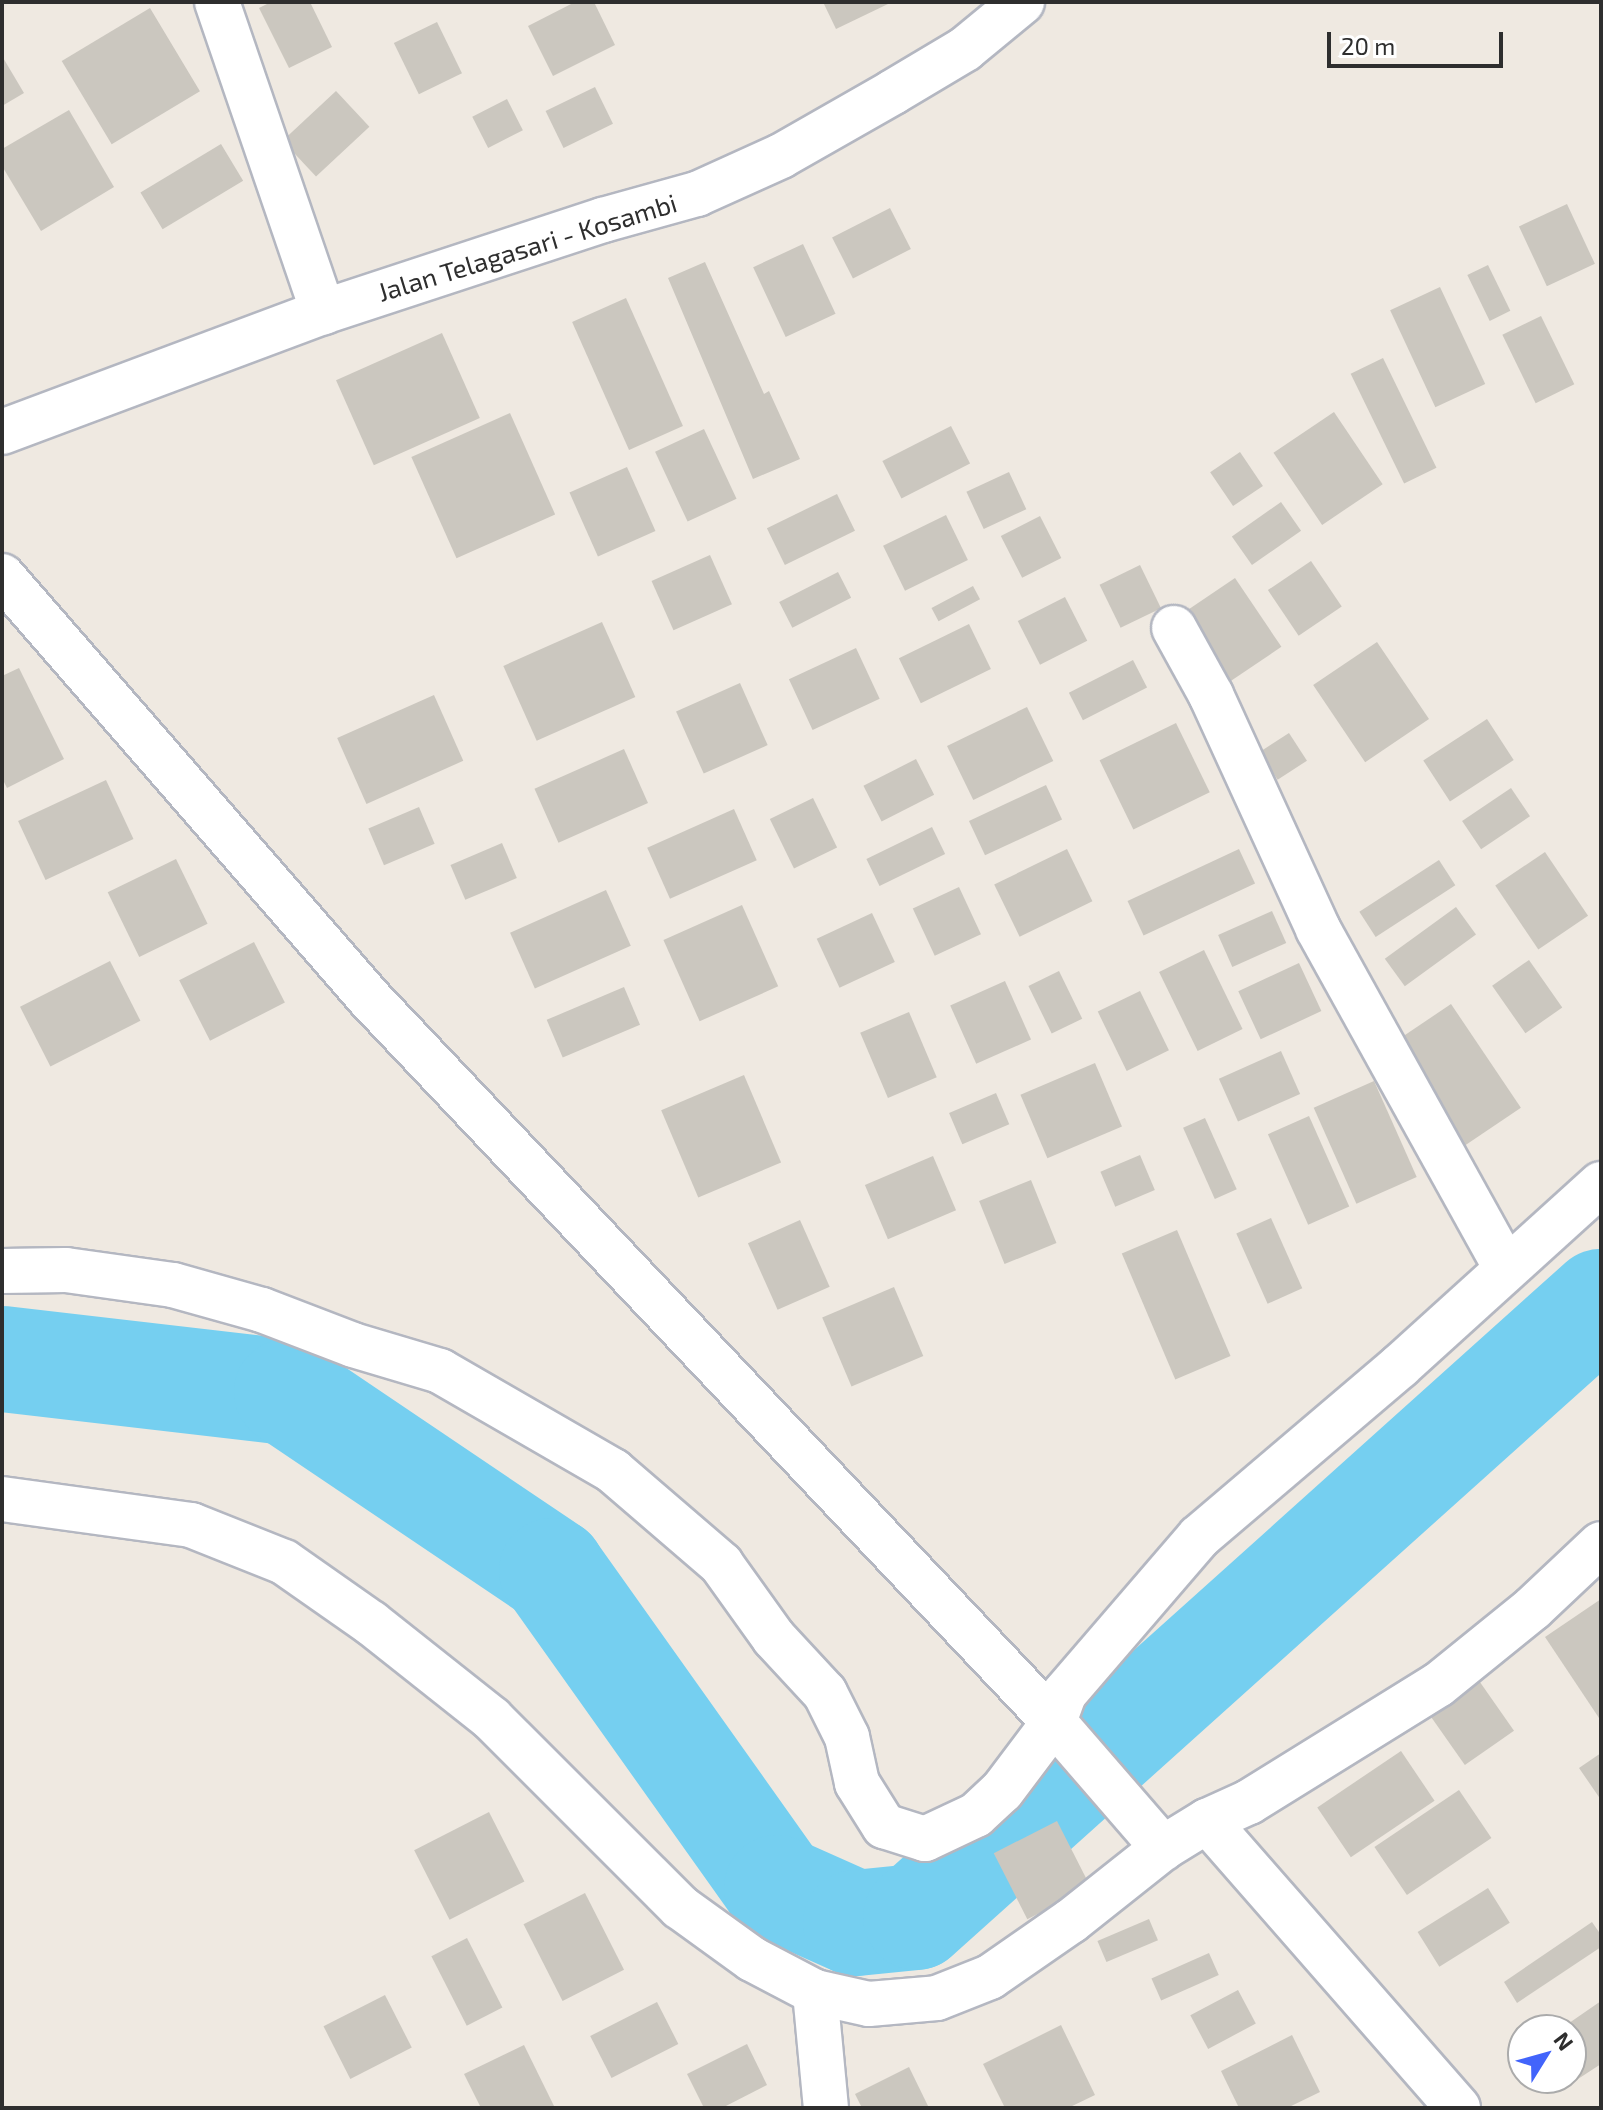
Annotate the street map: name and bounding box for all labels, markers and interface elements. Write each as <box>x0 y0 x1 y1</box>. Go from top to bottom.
scale bar <box>1331 16 1507 66</box>
text: 20 m <box>1341 31 1395 60</box>
street label: Jalan Telagasari - Kosambi <box>373 187 681 307</box>
north arrow <box>1507 2014 1587 2094</box>
text: N <box>1549 2027 1580 2055</box>

